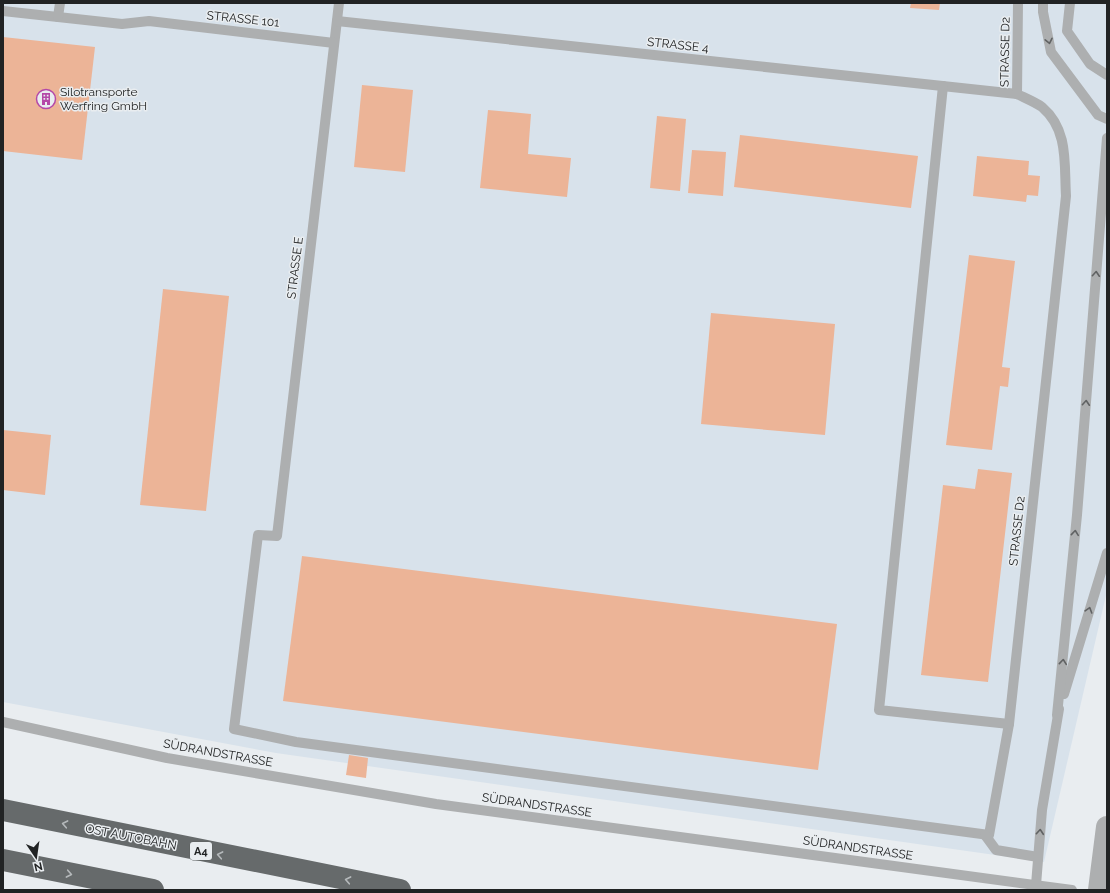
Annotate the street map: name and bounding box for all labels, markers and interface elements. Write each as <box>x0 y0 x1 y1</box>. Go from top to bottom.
street label: STRASSE 101 <box>206 8 280 30</box>
street label: STRASSE D2 <box>997 17 1013 87</box>
street label: STRASSE 4 <box>647 35 710 55</box>
one-way arrow <box>1044 38 1052 44</box>
place label: Silotransporte Werfring GmbH <box>60 85 147 113</box>
building icon: Silotransporte Werfring GmbH <box>35 88 57 110</box>
street label: STRASSE E <box>284 236 306 300</box>
one-way arrow <box>1091 271 1100 277</box>
one-way arrow <box>1081 400 1090 406</box>
street label: STRASSE D2 <box>1006 495 1028 567</box>
one-way arrow <box>1071 530 1080 536</box>
one-way arrow <box>1084 607 1093 614</box>
one-way arrow <box>1058 659 1067 665</box>
street label: SÜDRANDSTRASSE <box>162 736 274 770</box>
street label: SÜDRANDSTRASSE <box>481 790 593 820</box>
one-way arrow <box>62 820 68 828</box>
street label: OST AUTOBAHN <box>84 821 178 853</box>
one-way arrow <box>1035 829 1044 835</box>
street label: SÜDRANDSTRASSE <box>802 833 914 863</box>
north arrow <box>16 837 56 877</box>
road number: A4 <box>190 842 212 860</box>
one-way arrow <box>217 851 223 859</box>
text: N <box>33 859 44 874</box>
one-way arrow <box>66 869 72 877</box>
one-way arrow <box>345 876 351 884</box>

